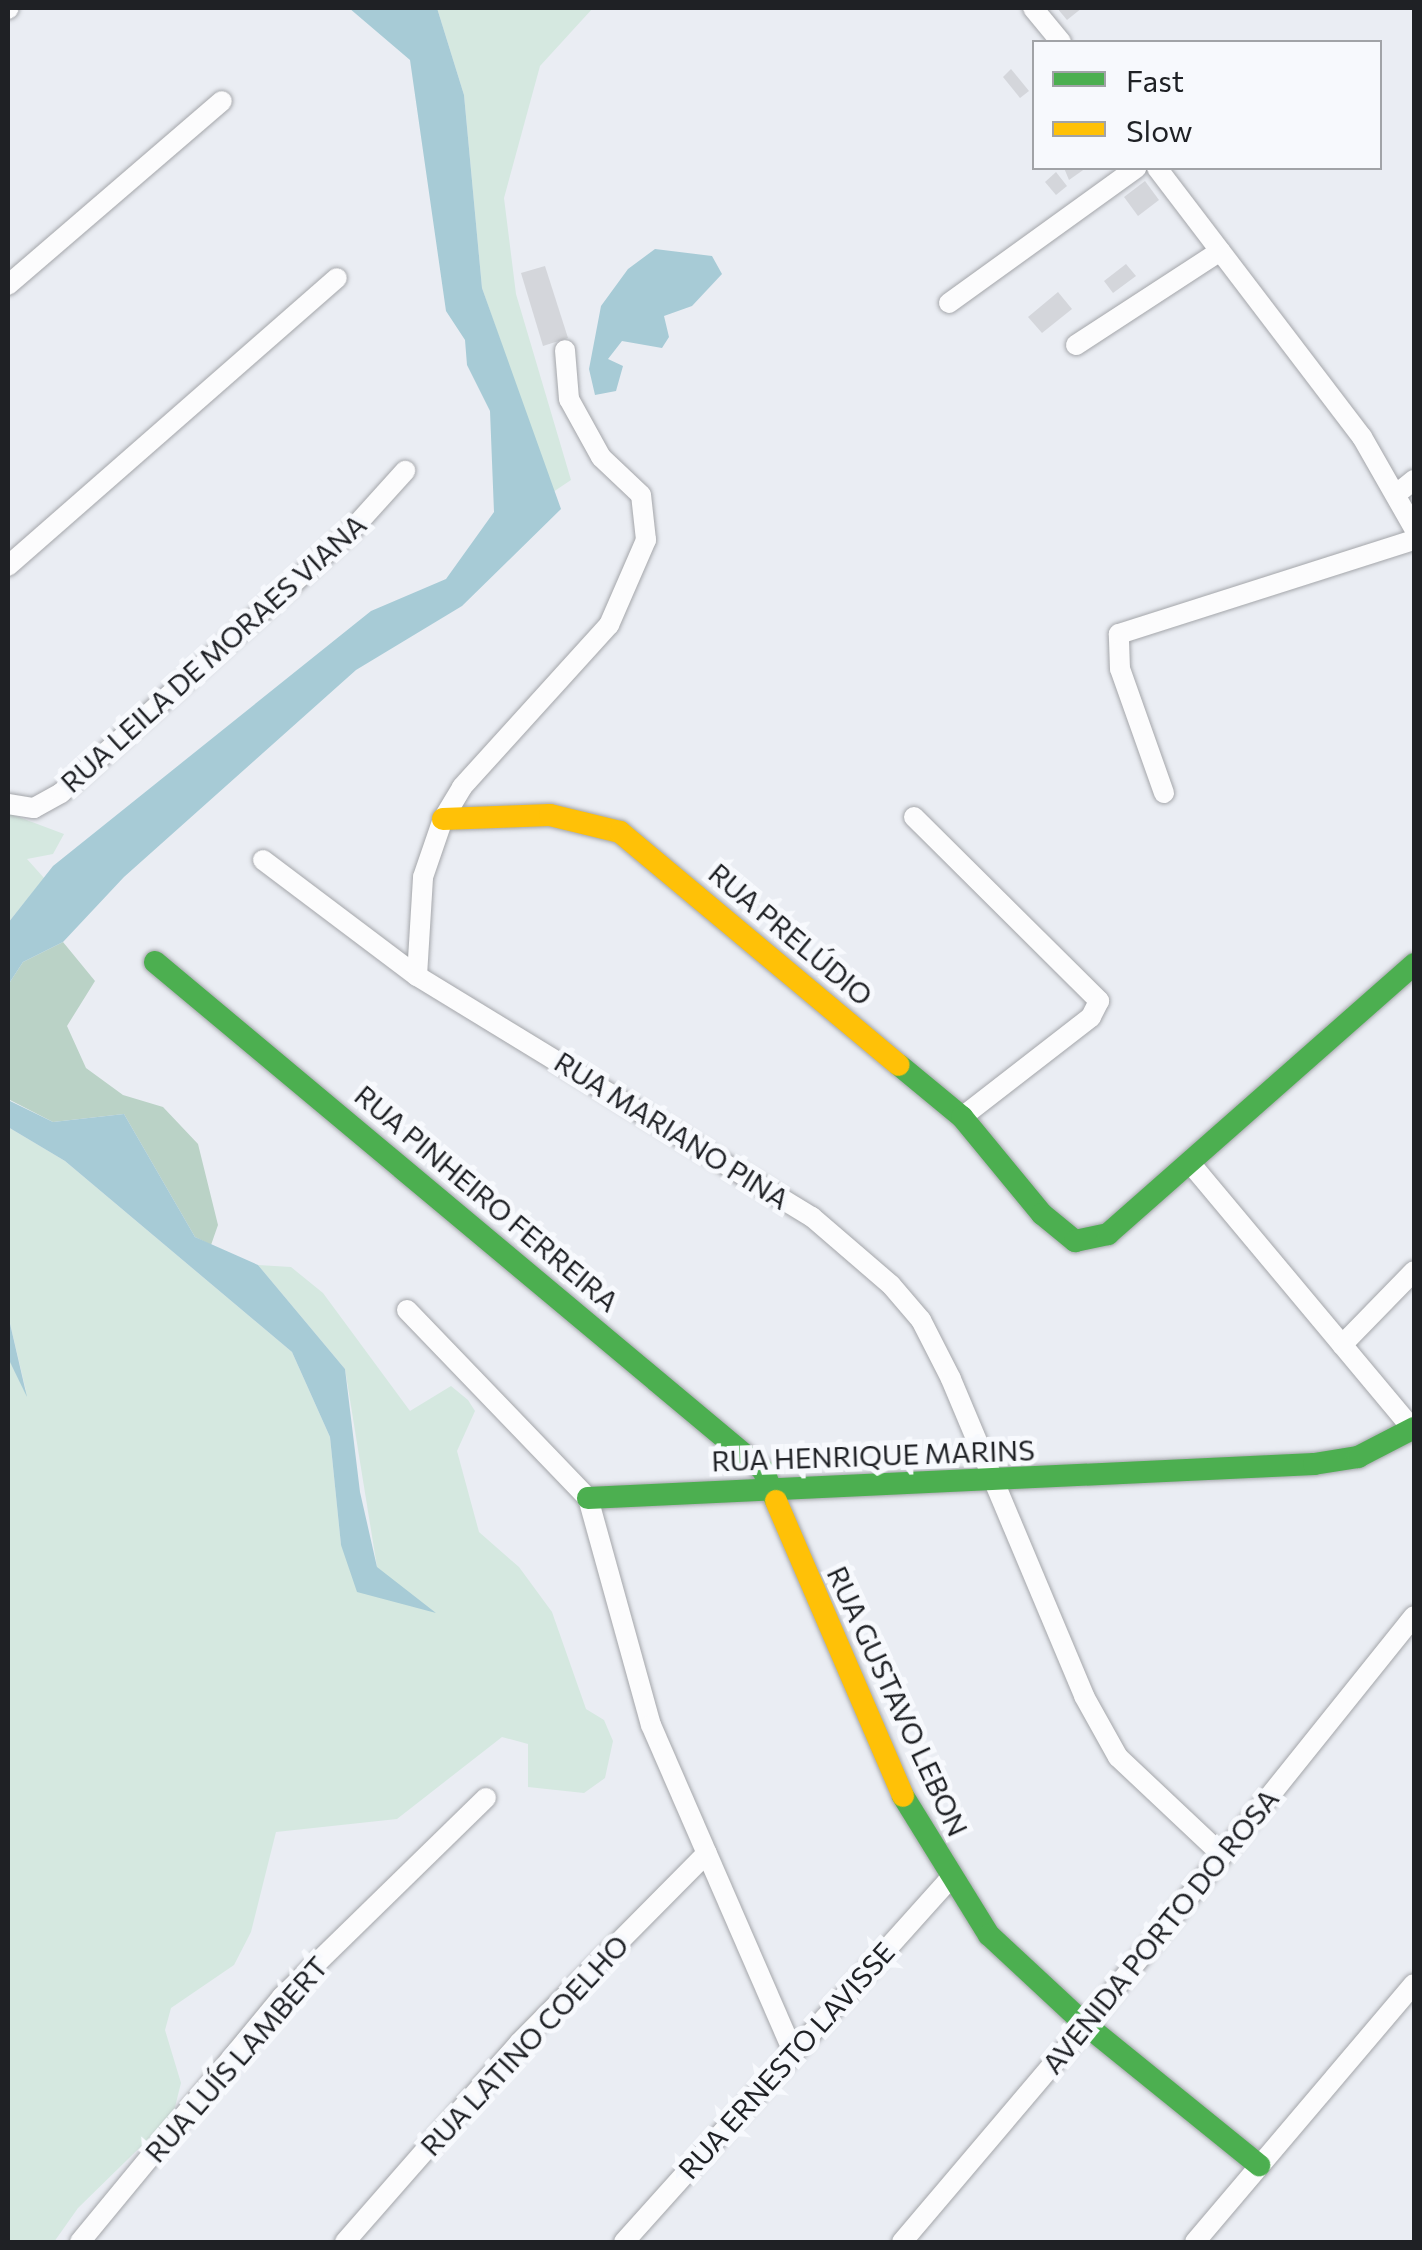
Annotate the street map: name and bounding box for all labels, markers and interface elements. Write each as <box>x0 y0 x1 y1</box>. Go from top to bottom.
legend <box>1032 40 1382 170</box>
text: Fast <box>1126 61 1184 98</box>
text: Slow <box>1126 111 1193 148</box>
street label: RUA LEILA DE MORAES VIANA <box>54 507 372 799</box>
street label: RUA PRELÚDIO <box>702 856 880 1012</box>
street label: RUA MARIANO PINA <box>549 1044 795 1216</box>
street label: RUA PINHEIRO FERREIRA <box>348 1078 626 1318</box>
street label: RUA HENRIQUE MARINS <box>711 1433 1035 1477</box>
street label: RUA GUSTAVO LEBON <box>821 1561 975 1841</box>
street label: AVENIDA PORTO DO ROSA <box>1035 1782 1285 2080</box>
street label: RUA LATINO COELHO <box>413 1928 635 2162</box>
street label: RUA ERNESTO LAVISSE <box>671 1935 901 2185</box>
street label: RUA LUÍS LAMBERT <box>138 1949 334 2169</box>

